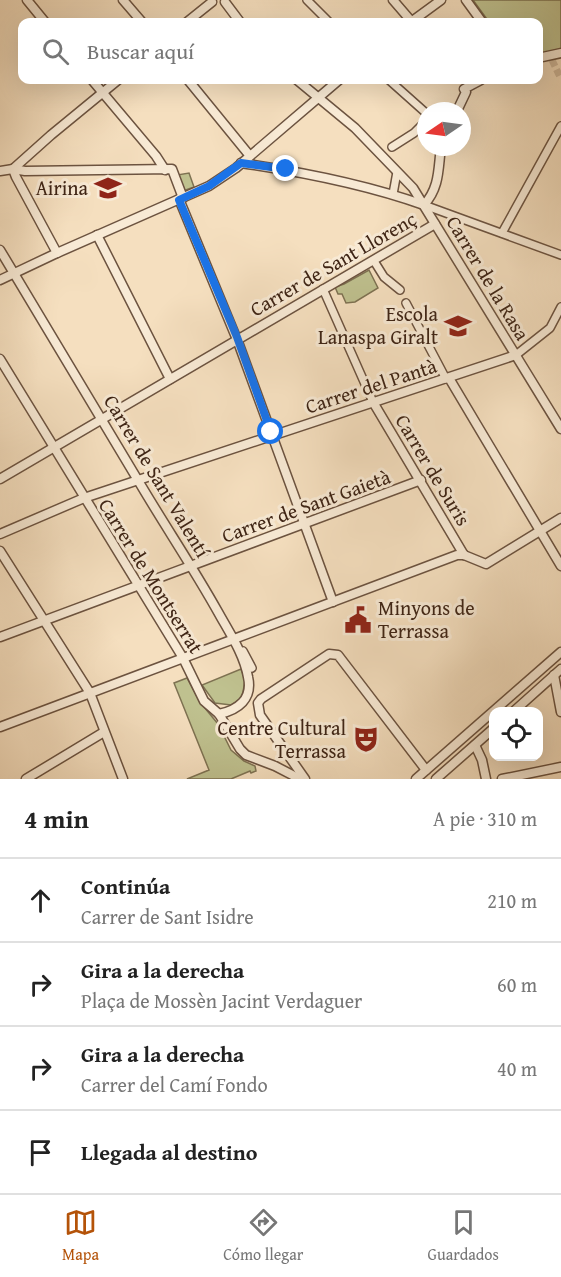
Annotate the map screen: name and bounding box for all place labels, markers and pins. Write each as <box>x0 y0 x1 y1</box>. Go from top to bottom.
place label: Airina <box>36 173 89 202</box>
school or university icon: Airina <box>93 173 123 203</box>
place label: Escola Lanaspa Giralt <box>318 299 439 351</box>
school or university icon: Escola Lanaspa Giralt <box>443 311 473 341</box>
place label: Minyons de Terrassa <box>378 593 475 645</box>
public building icon: Minyons de Terrassa <box>343 605 373 635</box>
place label: Centre Cultural Terrassa <box>217 713 347 765</box>
theatre icon: Centre Cultural Terrassa <box>351 724 381 754</box>

